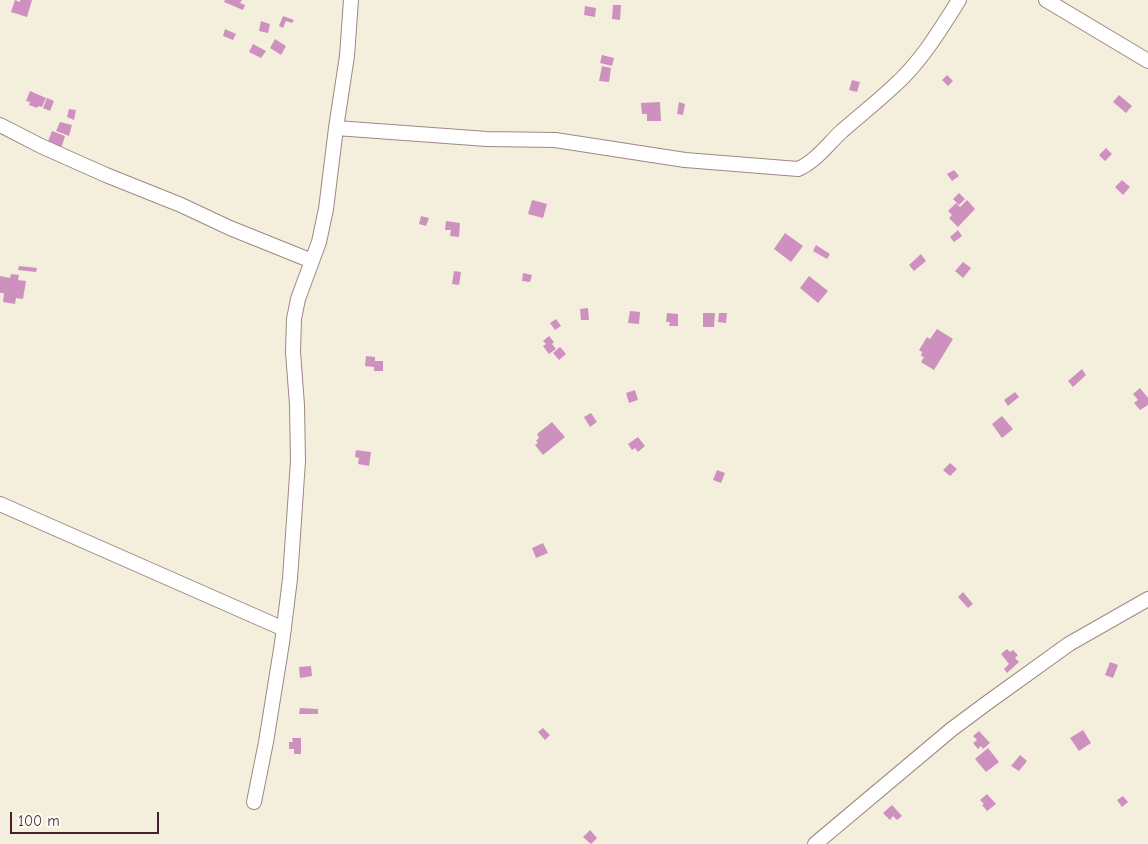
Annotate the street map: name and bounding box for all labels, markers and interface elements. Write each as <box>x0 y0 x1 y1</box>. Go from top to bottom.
scale bar <box>12 802 161 834</box>
text: 100 m <box>18 812 60 830</box>

